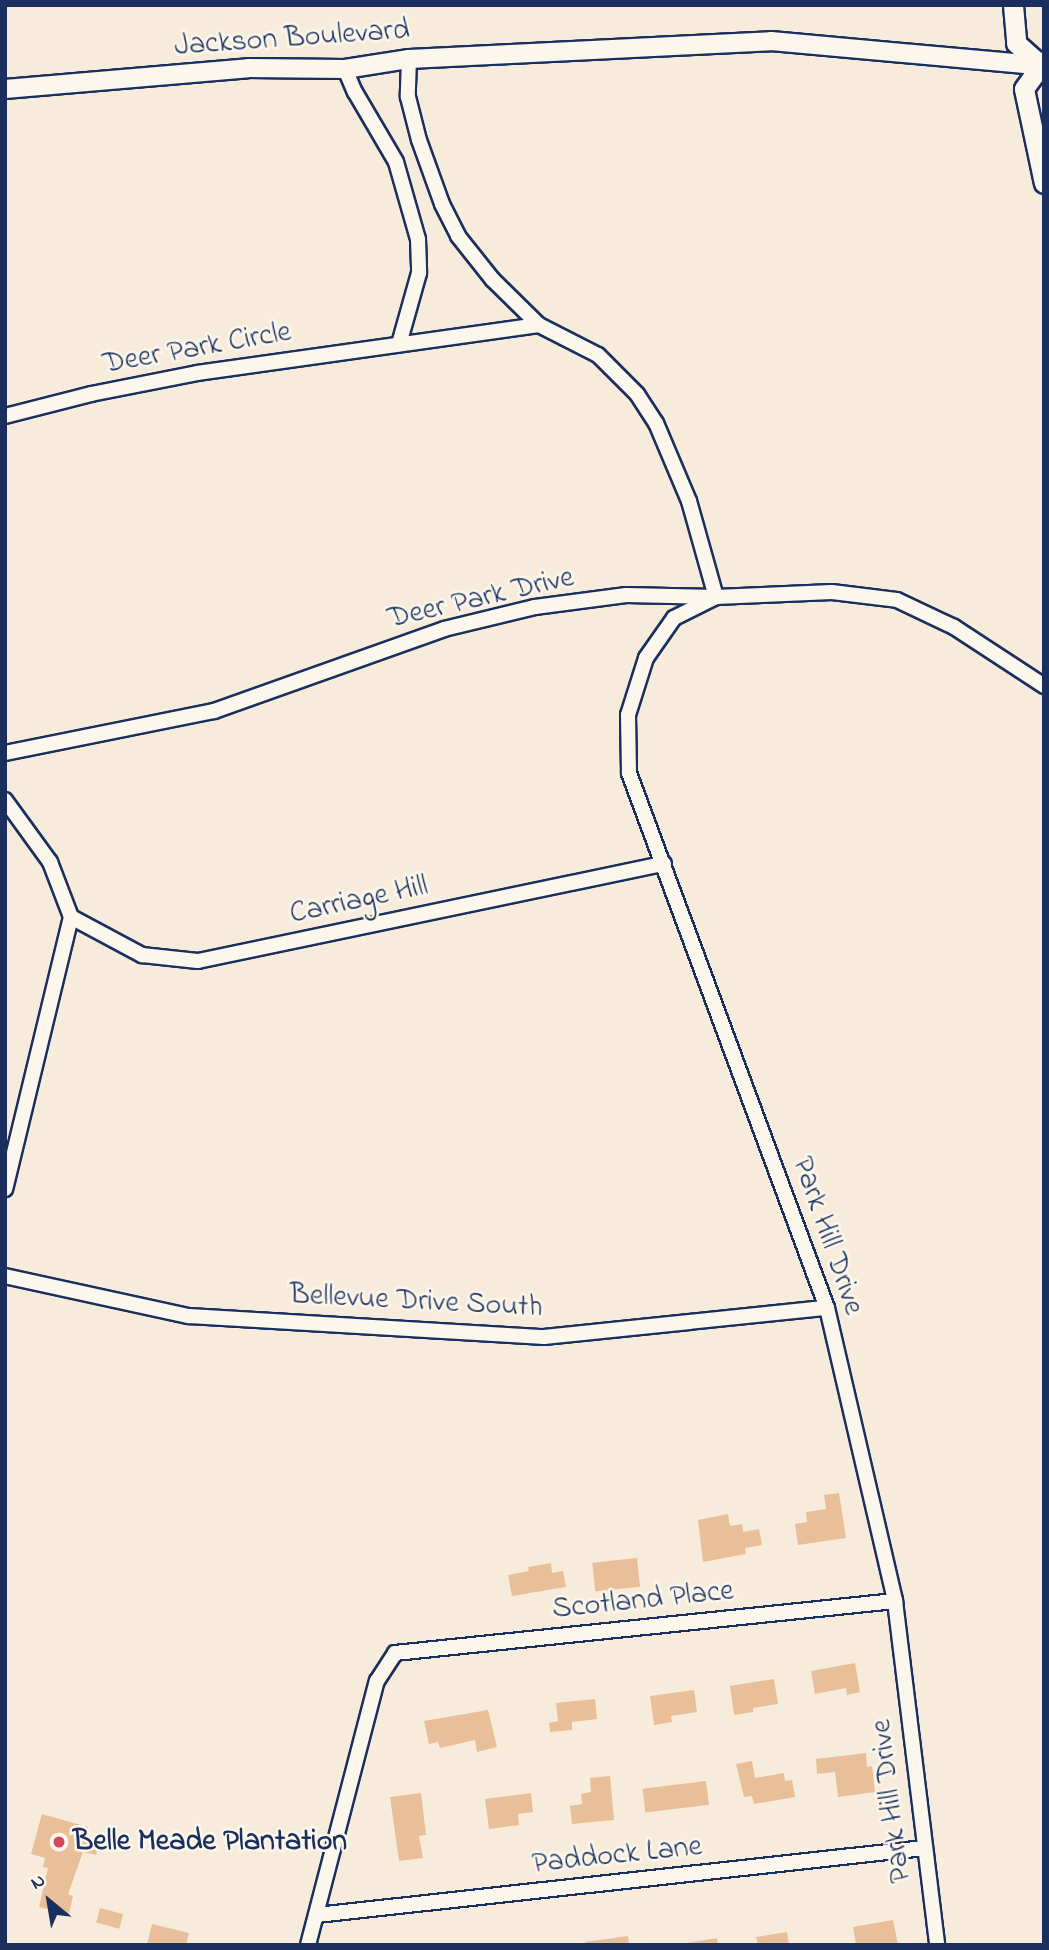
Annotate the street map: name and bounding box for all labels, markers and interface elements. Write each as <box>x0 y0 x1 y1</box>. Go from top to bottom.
street label: Jackson Boulevard <box>173 13 411 65</box>
street label: Deer Park Circle <box>100 315 294 383</box>
street label: Deer Park Drive <box>384 560 578 638</box>
street label: Carriage Hill <box>287 869 431 933</box>
street label: Park Hill Drive <box>783 1152 871 1320</box>
street label: Bellevue Drive South <box>289 1277 543 1327</box>
street label: Scotland Place <box>551 1574 735 1628</box>
street label: Park Hill Drive <box>864 1717 920 1885</box>
place label: Belle Meade Plantation <box>73 1824 347 1860</box>
street label: Paddock Lane <box>530 1829 704 1883</box>
marker: Belle Meade Plantation <box>51 1834 67 1850</box>
north arrow <box>14 1866 84 1936</box>
text: N <box>26 1867 51 1897</box>

